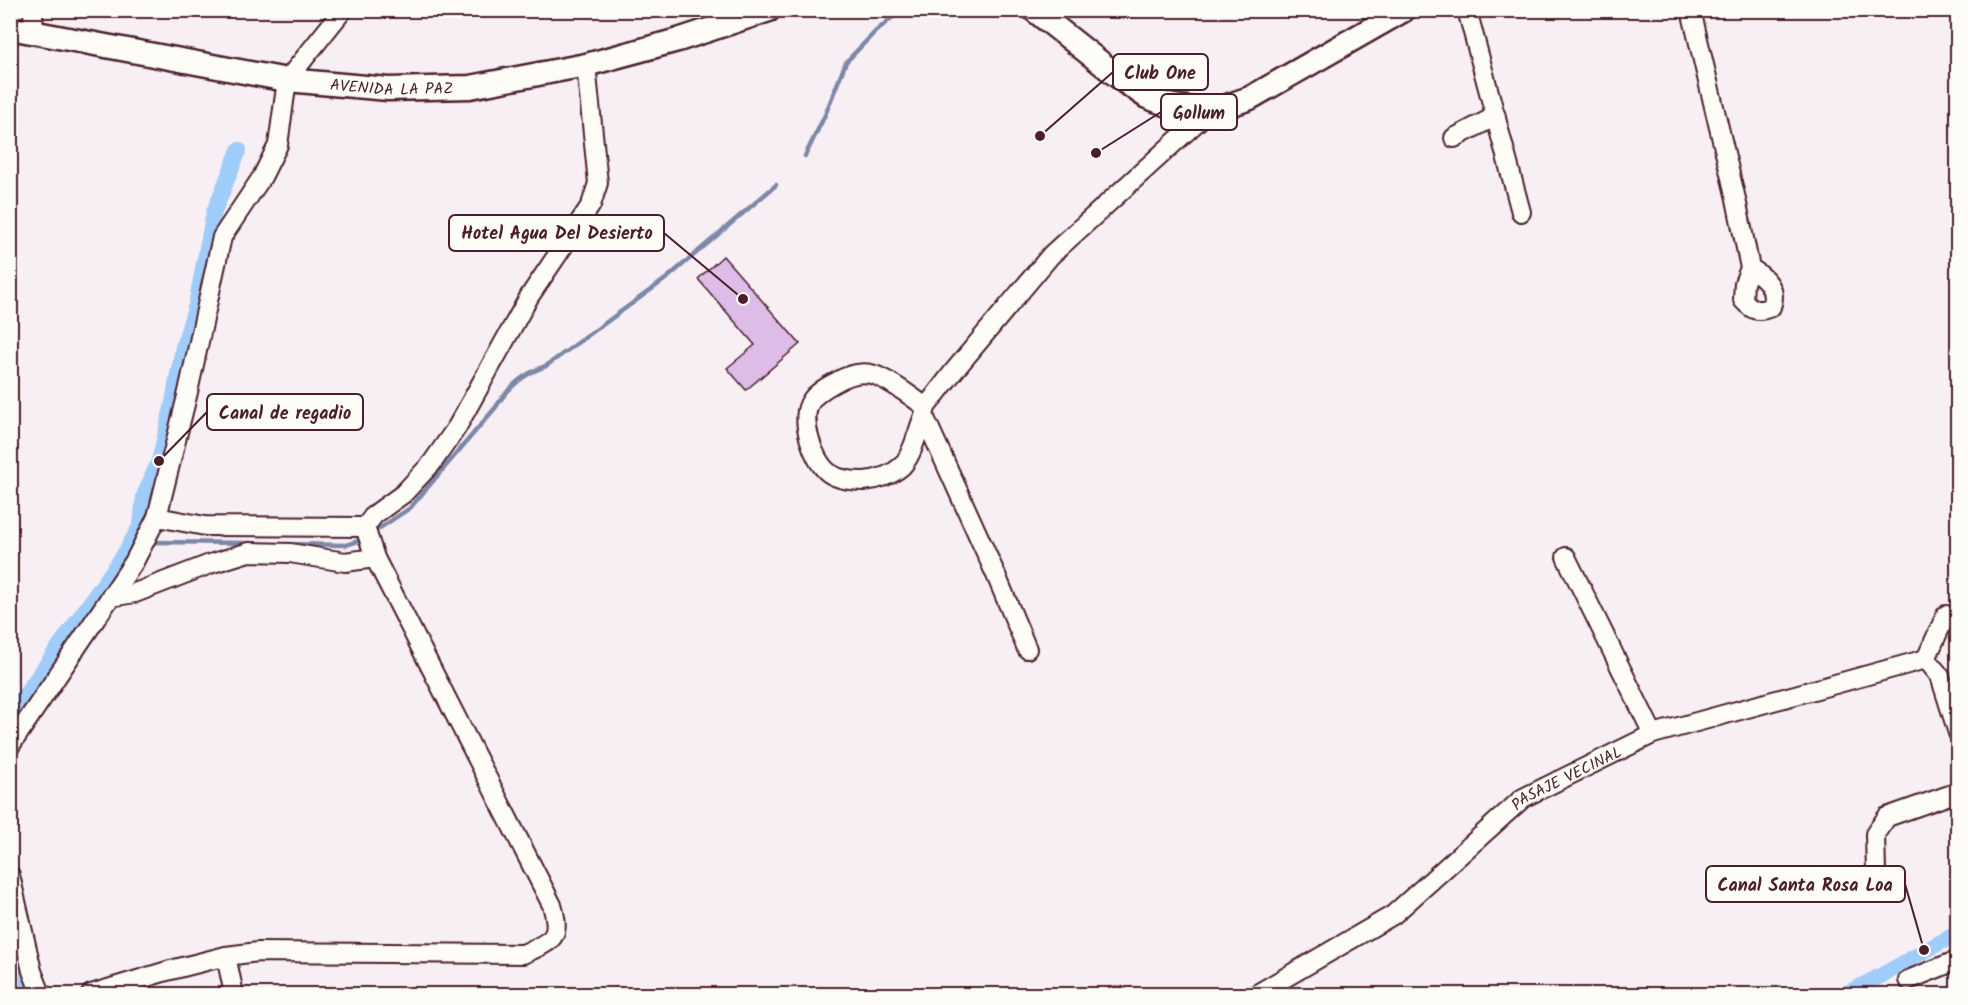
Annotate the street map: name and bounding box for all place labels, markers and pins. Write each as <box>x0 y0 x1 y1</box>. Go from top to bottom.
callout: Club One <box>1113 54 1208 90</box>
callout: Gollum <box>1161 94 1237 130</box>
callout: Hotel Agua Del Desierto <box>449 215 664 251</box>
callout: Canal de regadio <box>207 394 363 430</box>
callout: Canal Santa Rosa Loa <box>1706 866 1905 902</box>

